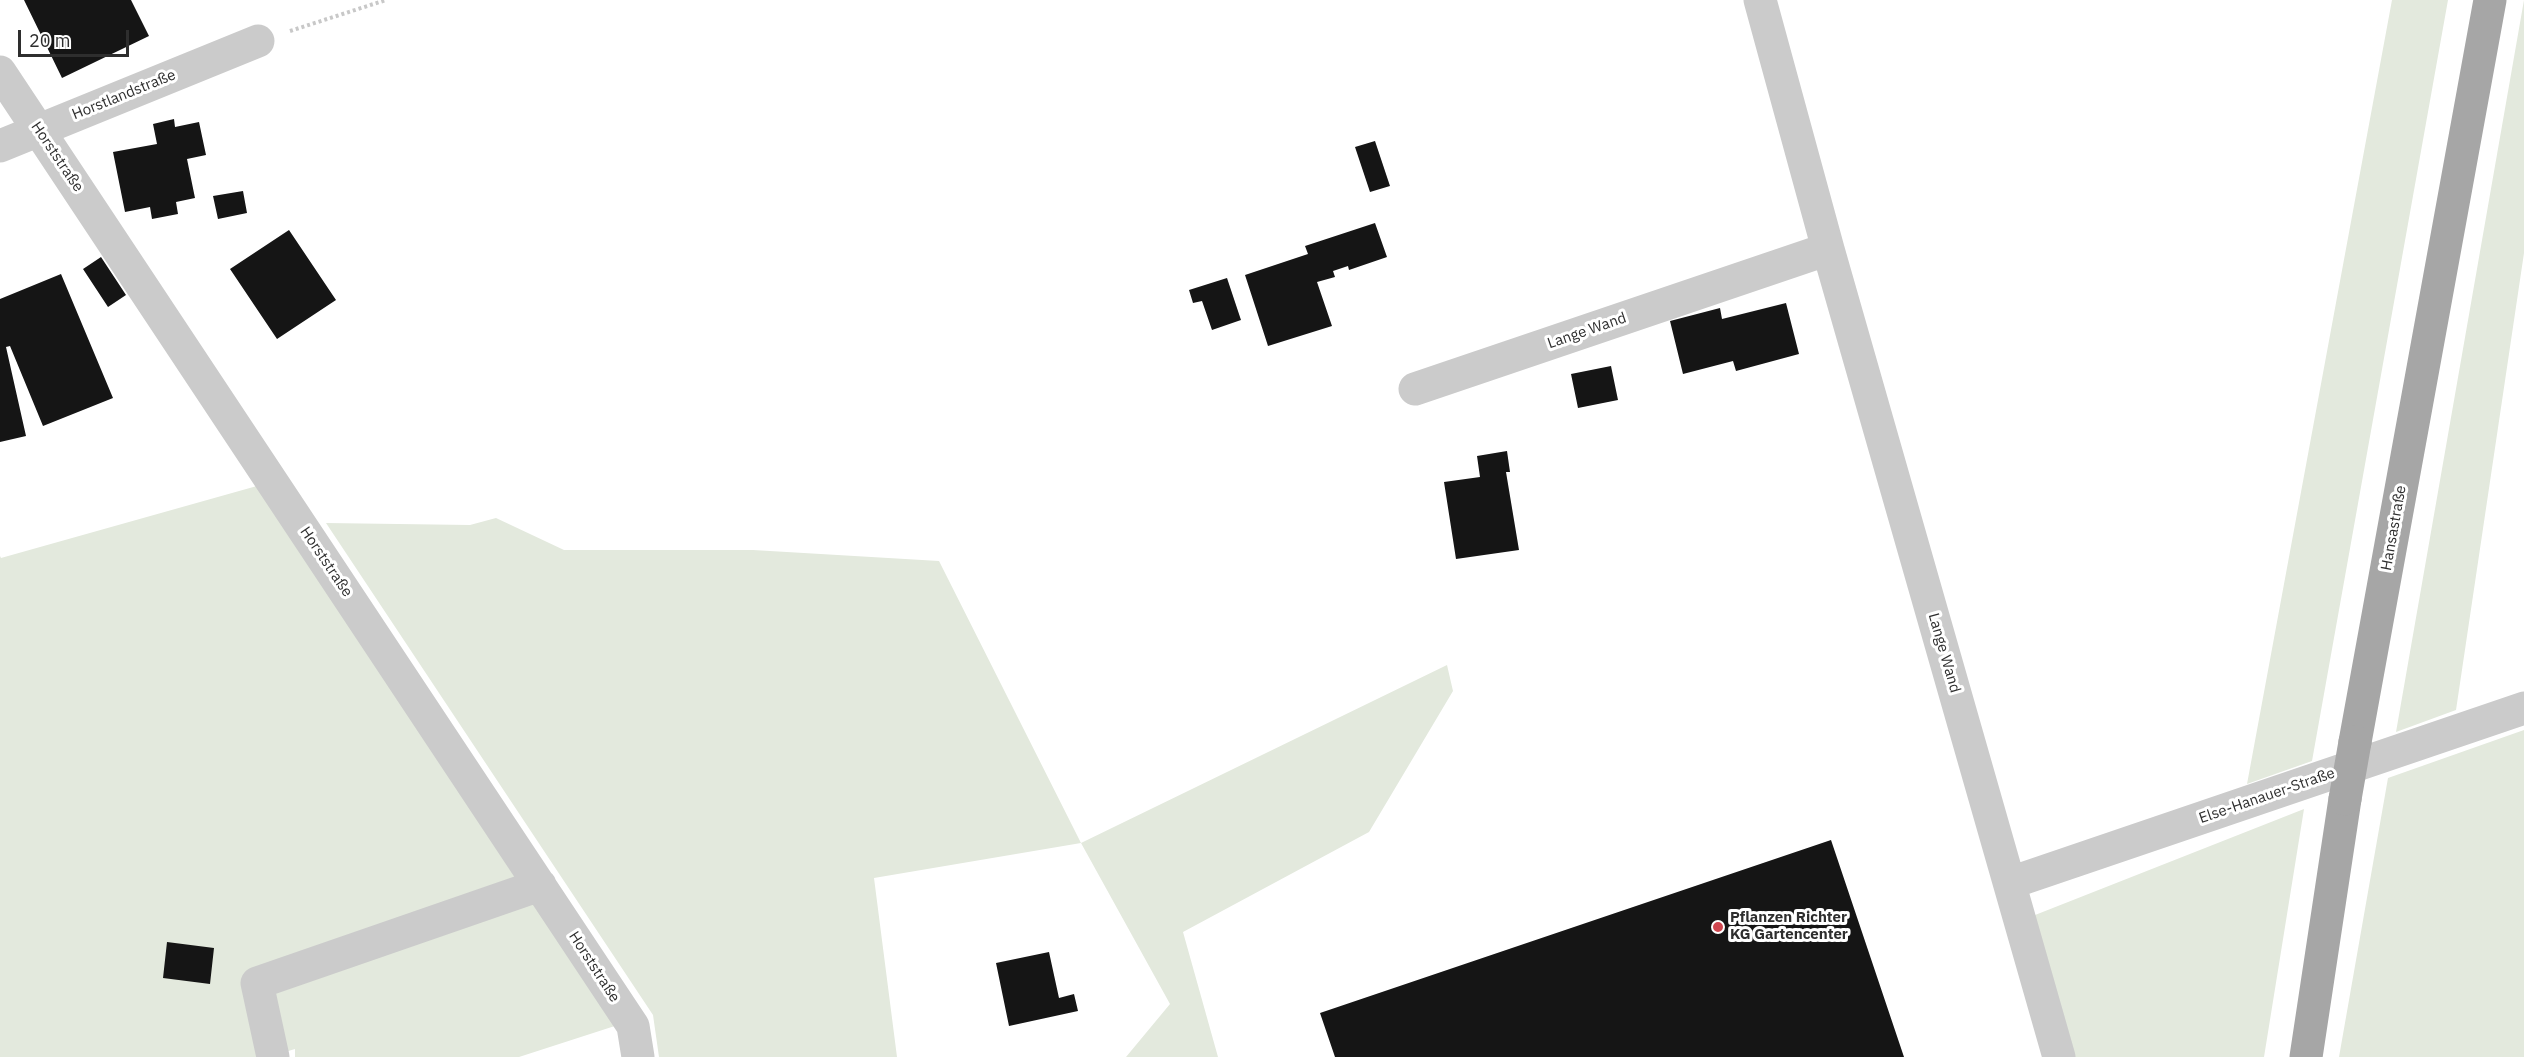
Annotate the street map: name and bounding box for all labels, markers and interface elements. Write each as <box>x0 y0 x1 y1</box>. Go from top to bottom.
scale bar <box>21 18 132 56</box>
text: 20 m <box>29 29 71 52</box>
street label: Horstlandstraße <box>70 66 178 124</box>
street label: Horststraße <box>27 119 87 195</box>
street label: Lange Wand <box>1545 309 1629 353</box>
street label: Hansastraße <box>2378 484 2410 572</box>
street label: Horststraße <box>296 524 356 600</box>
street label: Lange Wand <box>1924 611 1964 695</box>
street label: Else-Hanauer-Straße <box>2197 764 2337 828</box>
place label: Pflanzen Richter KG Gartencenter <box>1730 909 1848 944</box>
marker: Pflanzen Richter KG Gartencenter <box>1711 920 1725 934</box>
street label: Horststraße <box>564 928 624 1006</box>

